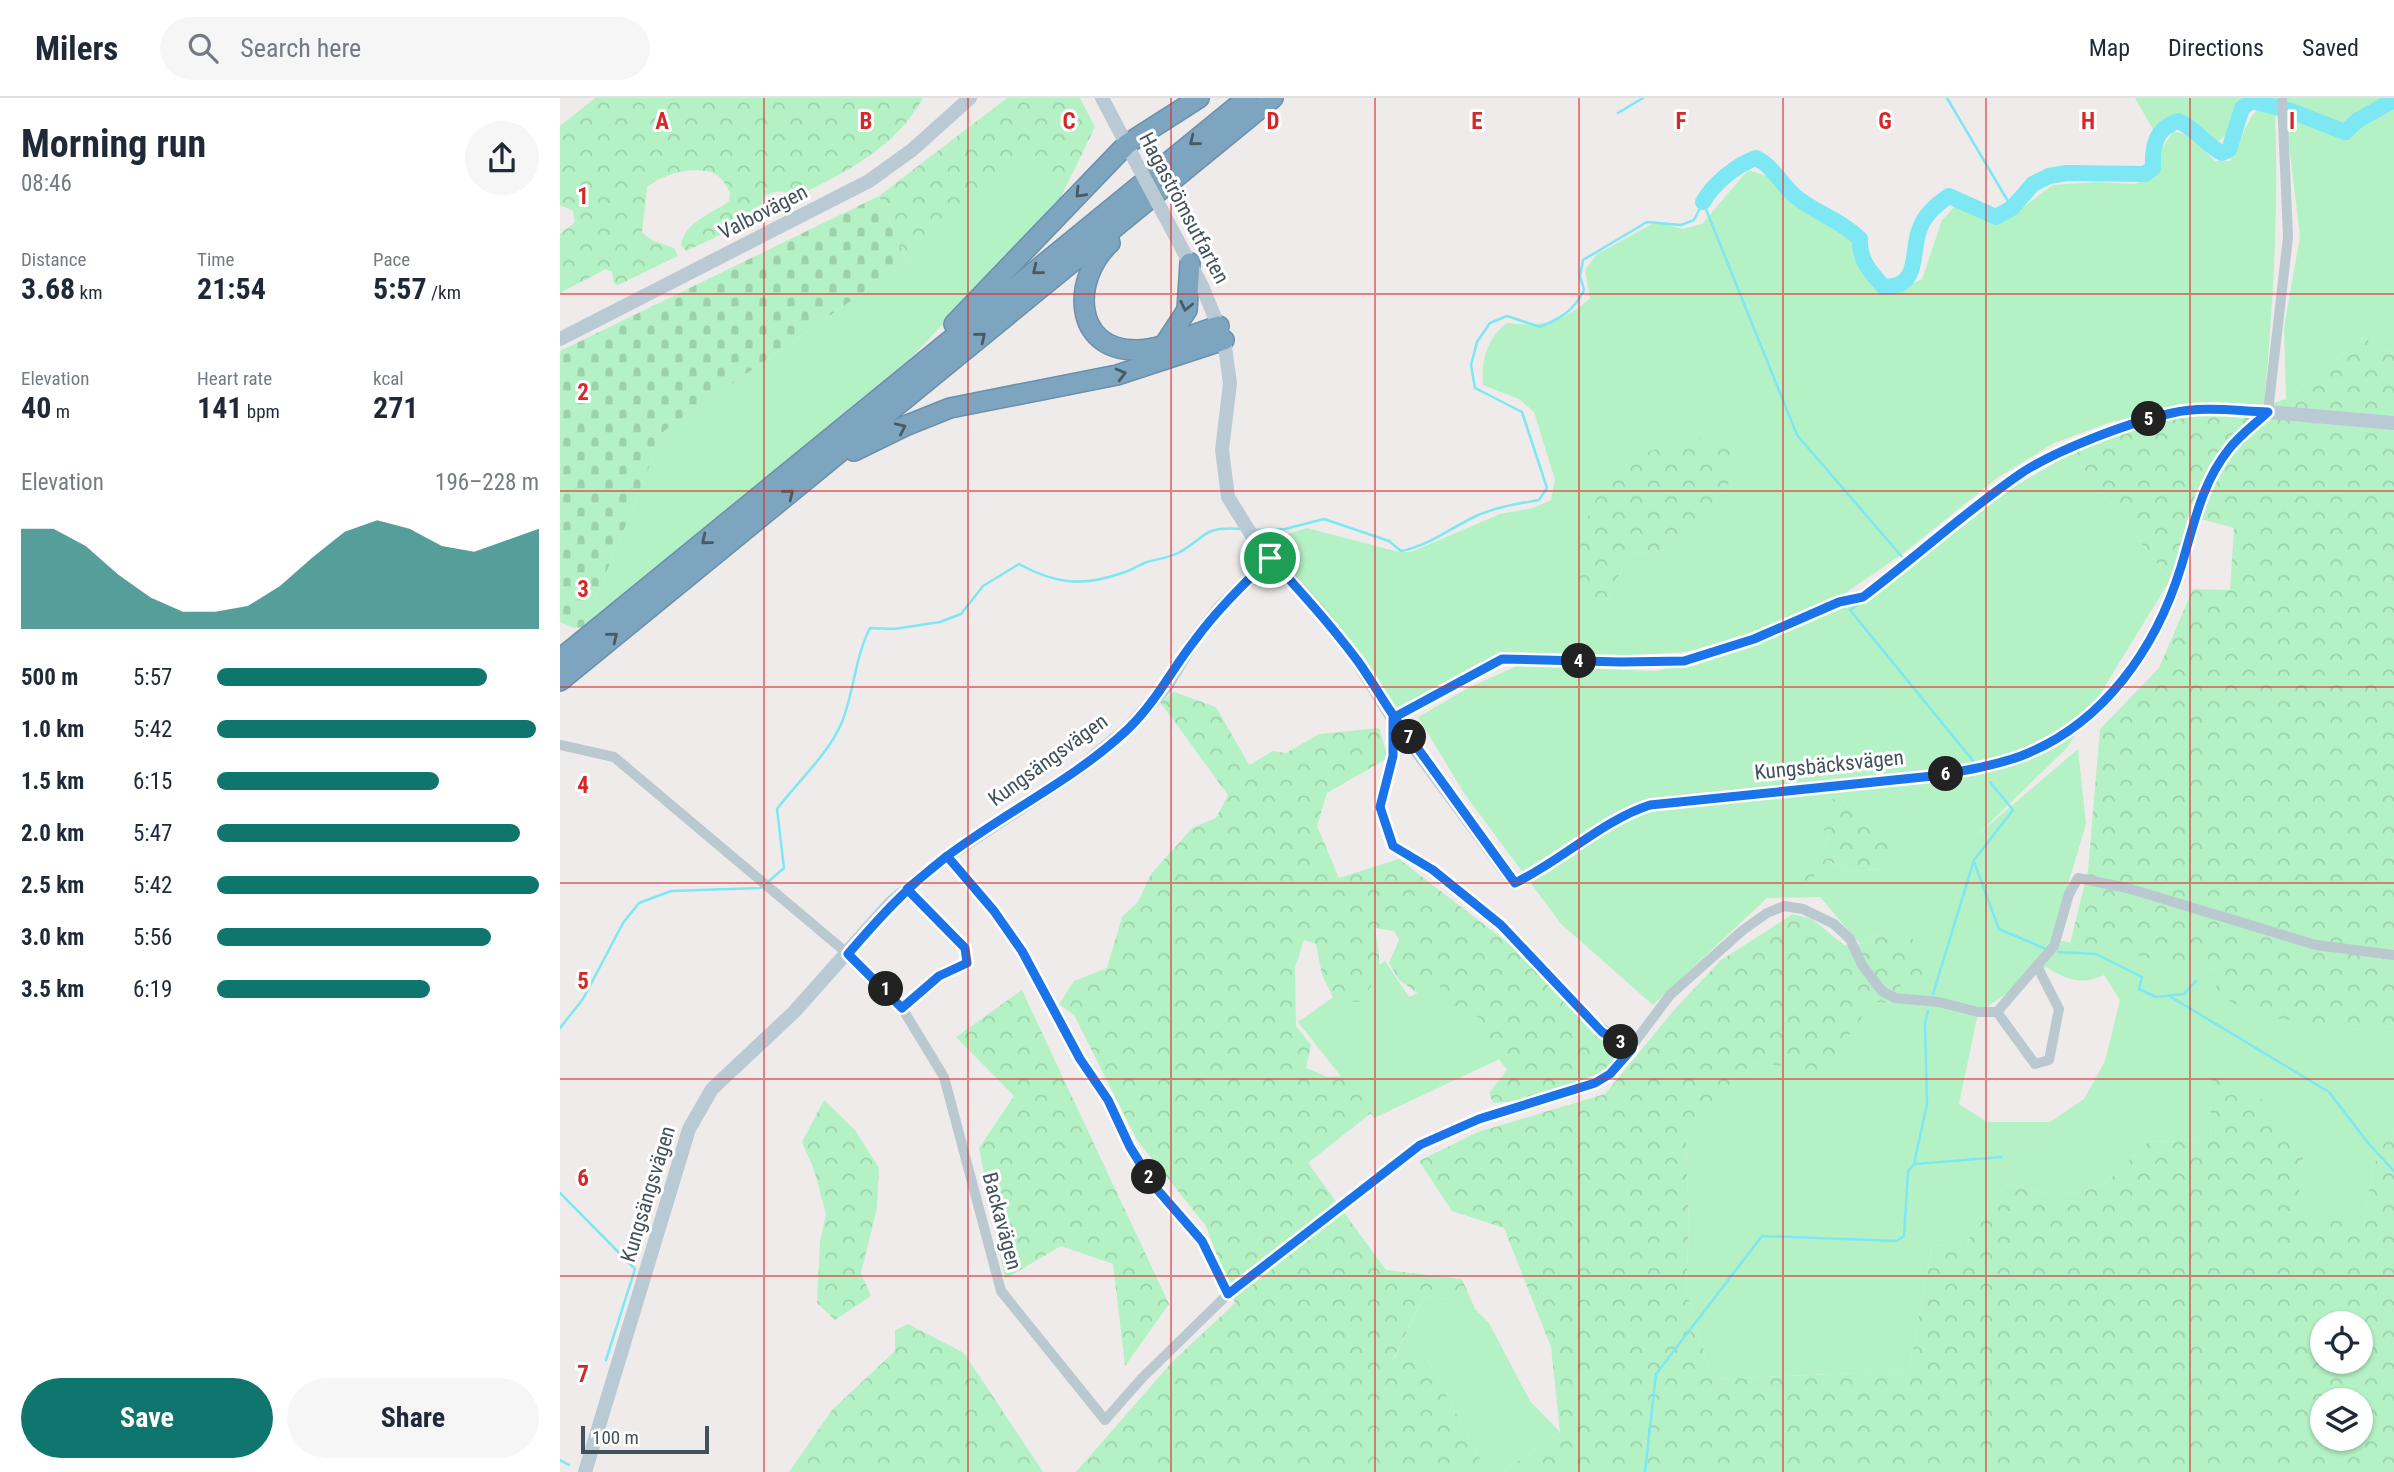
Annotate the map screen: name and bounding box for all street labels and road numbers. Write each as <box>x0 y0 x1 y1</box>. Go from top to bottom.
street label: Hagaströmsutfarten <box>1134 128 1234 288</box>
street label: Valbovägen <box>715 179 811 245</box>
street label: Kungsängsvägen <box>984 709 1112 811</box>
street label: Kungsbäcksvägen <box>1753 745 1905 785</box>
street label: Kungsängsvägen <box>616 1123 680 1265</box>
street label: Backavägen <box>977 1170 1027 1272</box>

